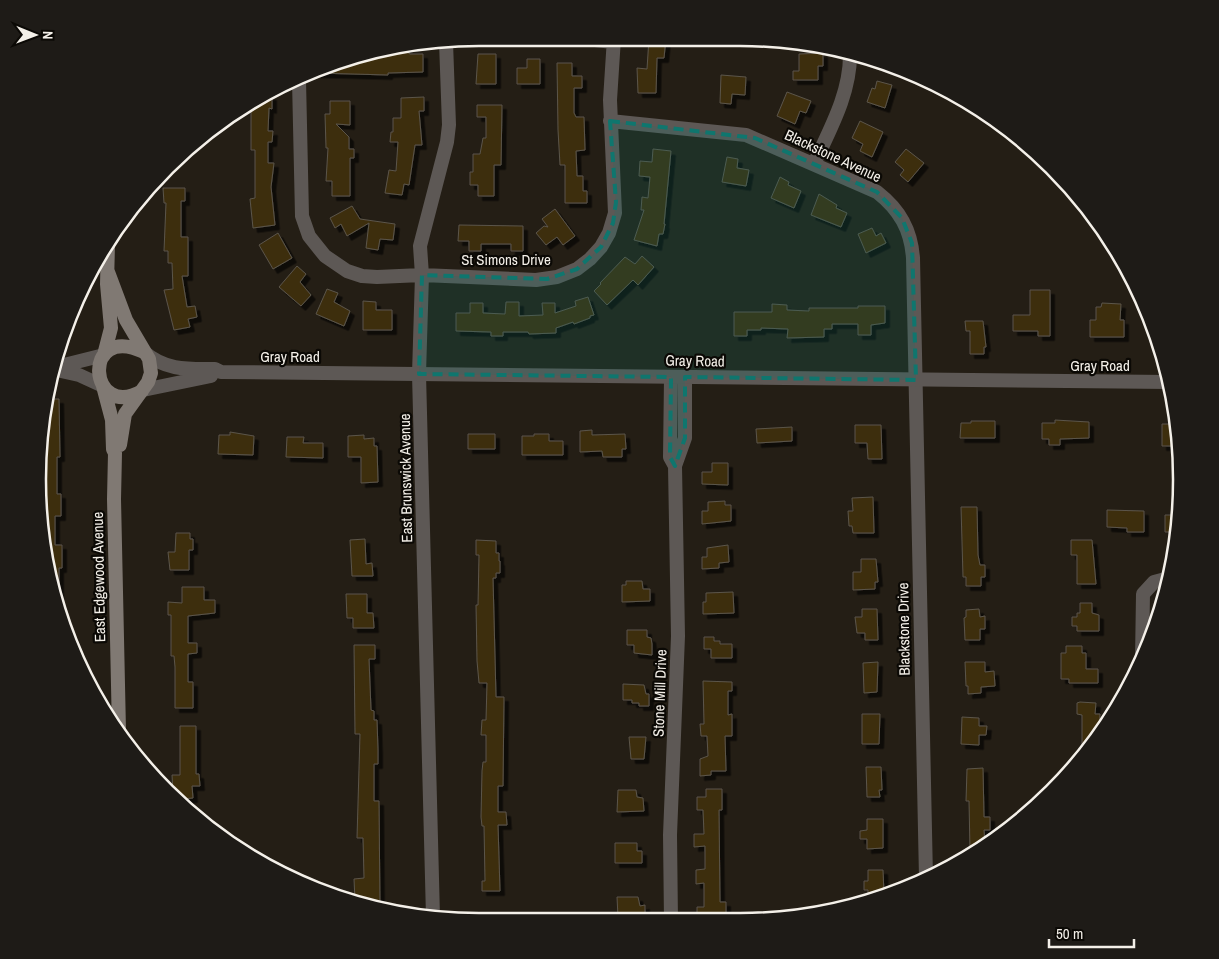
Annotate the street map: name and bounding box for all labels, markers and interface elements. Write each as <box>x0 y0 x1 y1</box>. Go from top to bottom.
north arrow <box>10 10 60 60</box>
text: N <box>39 31 57 40</box>
street label: Blackstone Avenue <box>781 124 885 187</box>
street label: St Simons Drive <box>461 249 551 270</box>
street label: Gray Road <box>260 346 320 367</box>
street label: Gray Road <box>665 349 725 372</box>
street label: Gray Road <box>1070 355 1130 376</box>
street label: East Brunswick Avenue <box>394 413 417 543</box>
street label: East Edgewood Avenue <box>87 511 110 642</box>
street label: Blackstone Drive <box>892 582 915 676</box>
street label: Stone Mill Drive <box>647 649 672 737</box>
scale bar <box>1049 916 1134 948</box>
text: 50 m <box>1056 923 1083 944</box>

